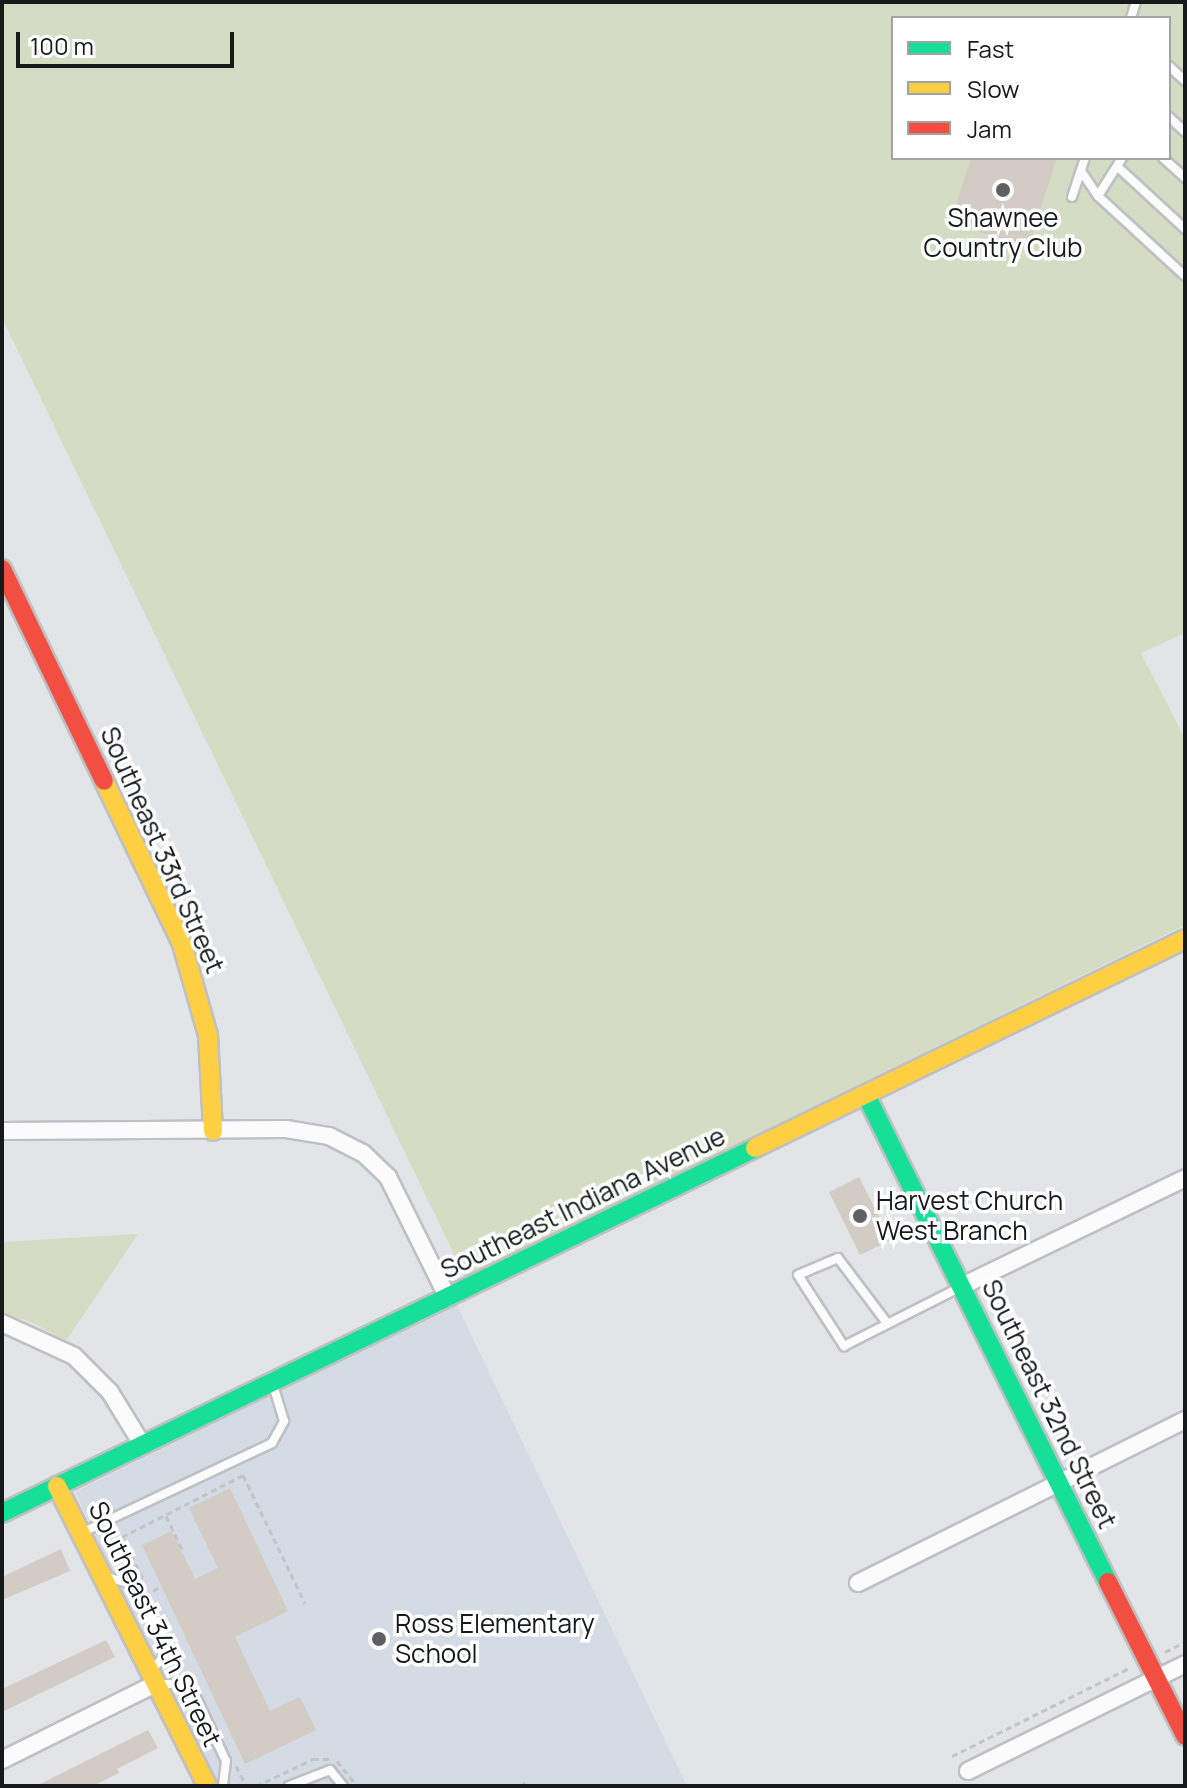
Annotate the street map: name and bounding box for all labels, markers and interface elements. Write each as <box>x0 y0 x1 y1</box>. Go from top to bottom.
scale bar <box>20 16 238 66</box>
legend <box>891 16 1171 160</box>
text: 100 m <box>30 29 94 62</box>
text: Fast <box>967 32 1014 65</box>
text: Slow <box>967 72 1020 105</box>
text: Jam <box>967 112 1012 145</box>
marker: Shawnee Country Club <box>994 181 1012 199</box>
place label: Shawnee Country Club <box>924 202 1082 264</box>
street label: Southeast 33rd Street <box>94 722 230 978</box>
street label: Southeast Indiana Avenue <box>436 1120 730 1286</box>
place label: Harvest Church West Branch <box>876 1185 1063 1246</box>
marker: Harvest Church West Branch <box>851 1207 869 1225</box>
street label: Southeast 32nd Street <box>975 1275 1123 1533</box>
street label: Southeast 34th Street <box>82 1497 228 1751</box>
place label: Ross Elementary School <box>395 1608 595 1670</box>
marker: Ross Elementary School <box>370 1630 388 1648</box>

